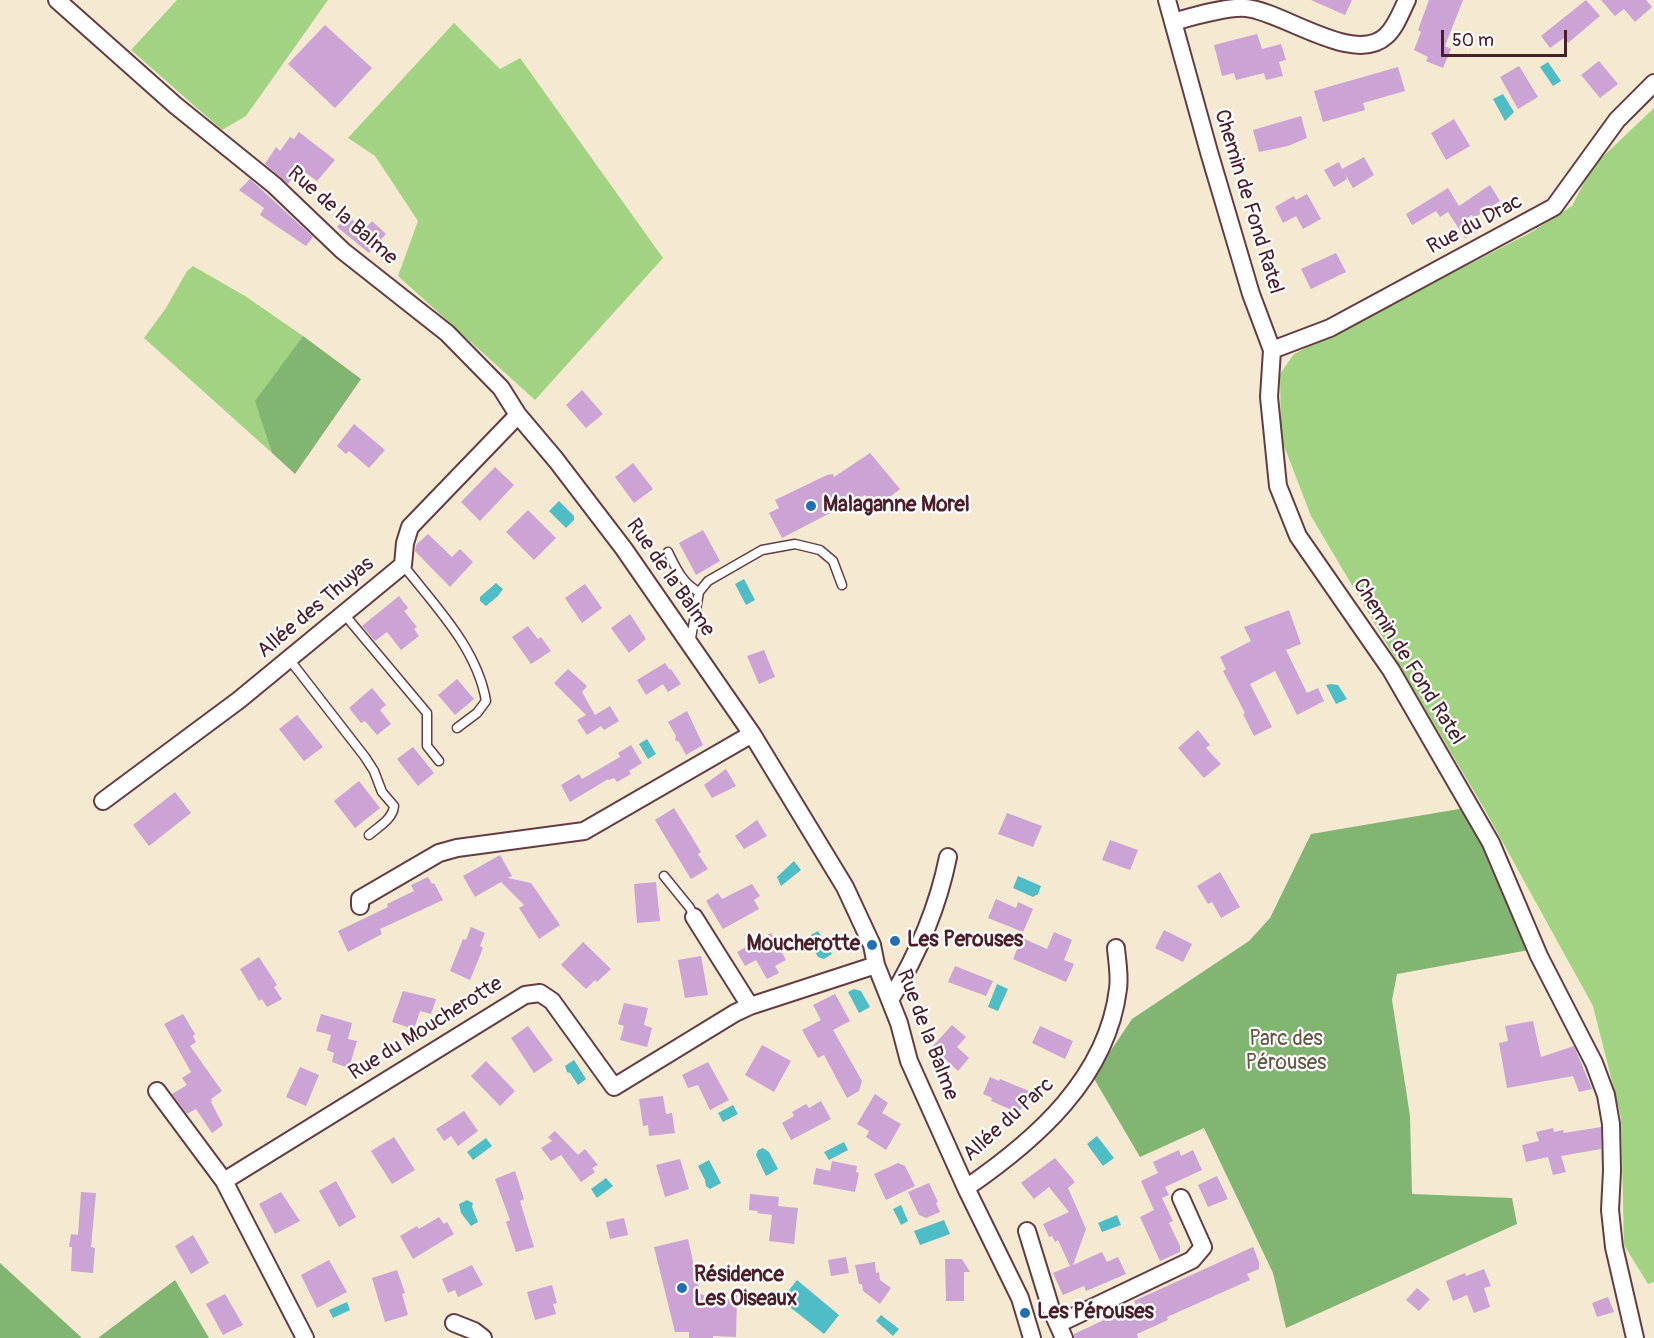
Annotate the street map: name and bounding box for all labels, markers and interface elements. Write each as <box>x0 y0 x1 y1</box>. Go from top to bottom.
scale bar <box>1444 18 1570 56</box>
text: 50 m <box>1452 29 1494 52</box>
street label: Chemin de Fond Ratel <box>1208 107 1288 297</box>
street label: Rue de la Balme <box>282 161 402 271</box>
street label: Rue du Drac <box>1423 189 1527 261</box>
place label: Malaganne Morel <box>823 493 970 519</box>
marker: Malaganne Morel <box>804 499 818 513</box>
street label: Rue de la Balme <box>620 514 720 642</box>
street label: Allée des Thuyas <box>252 552 380 664</box>
street label: Chemin de Fond Ratel <box>1347 574 1469 750</box>
place label: Les Perouses <box>907 928 1023 954</box>
place label: Moucherotte <box>747 932 860 958</box>
marker: Les Perouses <box>888 934 902 948</box>
marker: Moucherotte <box>865 938 879 952</box>
street label: Rue de la Balme <box>891 966 963 1104</box>
street label: Rue du Moucherotte <box>344 972 508 1086</box>
park label: Parc des Pérouses <box>1246 1027 1326 1077</box>
street label: Allée du Parc <box>958 1073 1060 1167</box>
place label: Résidence Les Oiseaux <box>694 1263 797 1313</box>
marker: Résidence Les Oiseaux <box>675 1281 689 1295</box>
place label: Les Pérouses <box>1037 1300 1154 1326</box>
marker: Les Pérouses <box>1018 1306 1032 1320</box>

